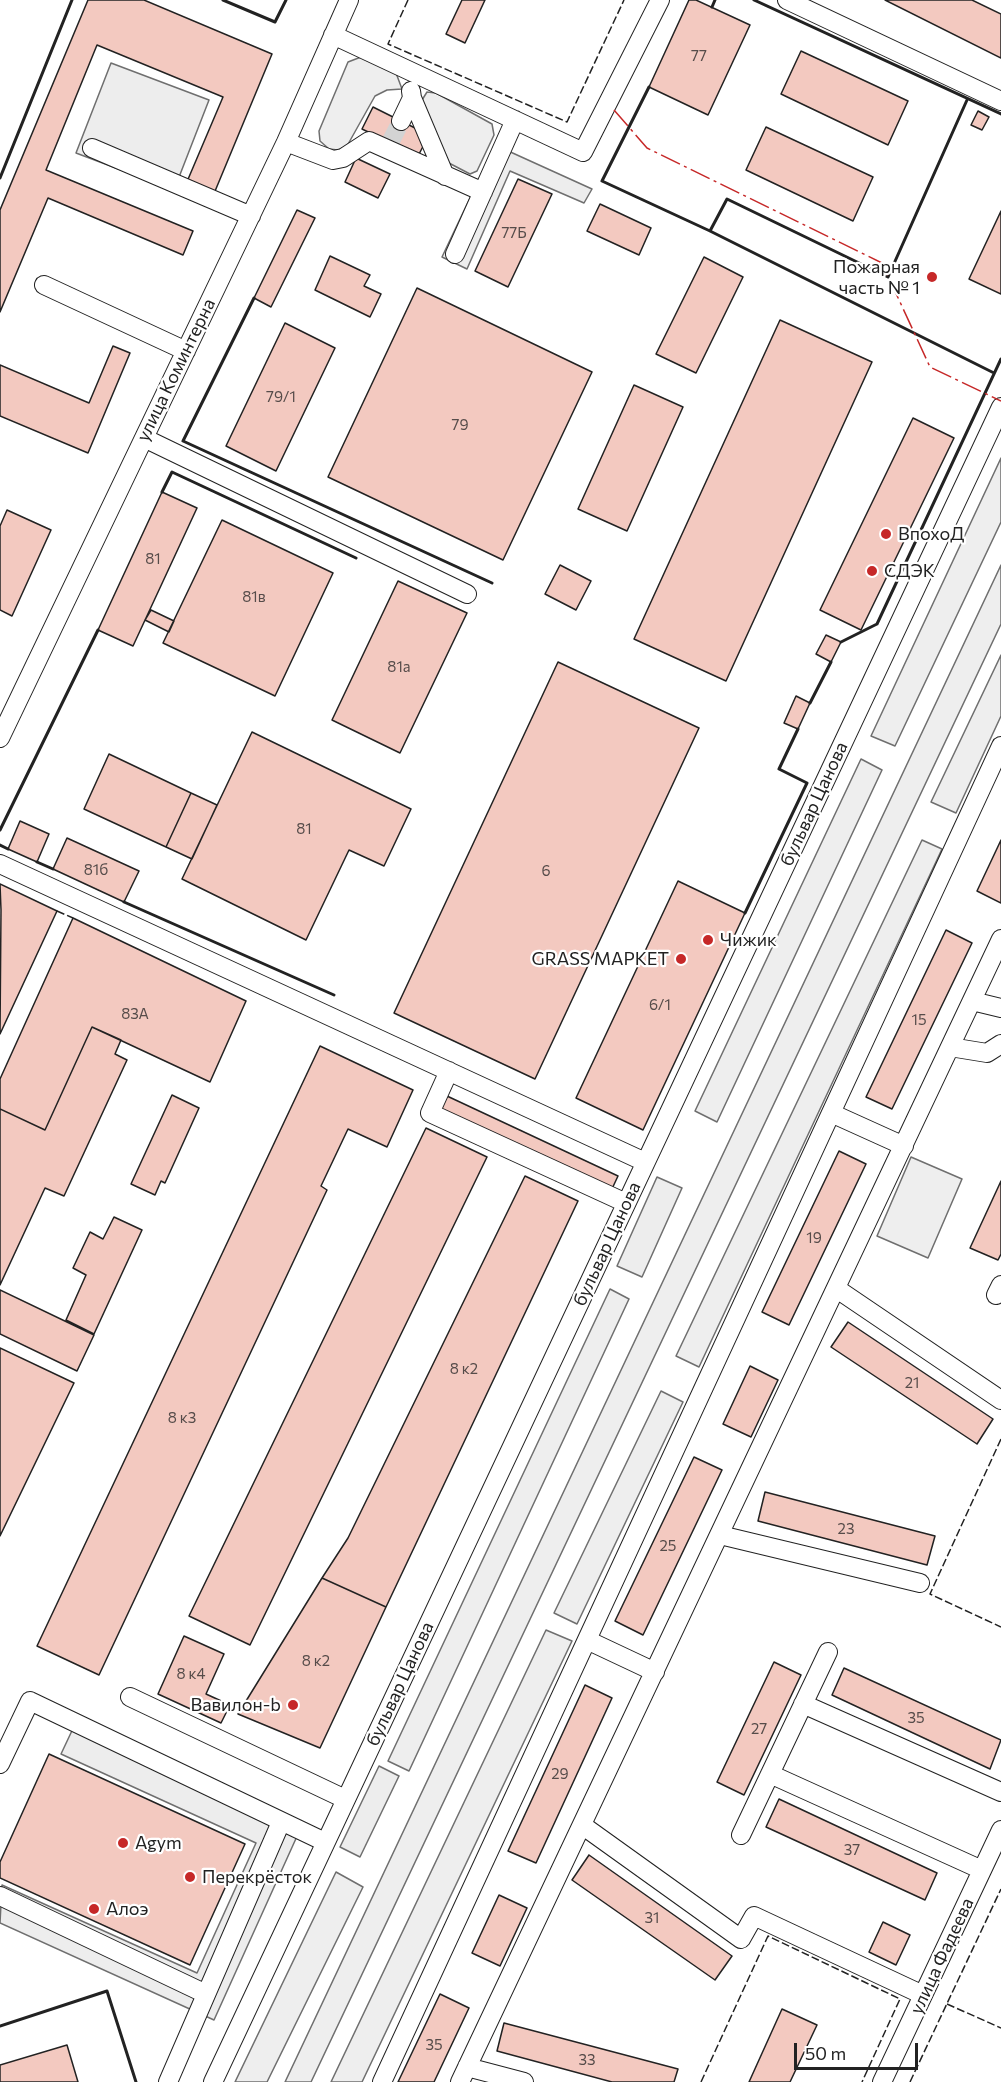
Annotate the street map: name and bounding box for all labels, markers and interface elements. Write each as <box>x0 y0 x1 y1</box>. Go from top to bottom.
house number: 77 <box>691 47 707 65</box>
house number: 77Б <box>501 224 527 242</box>
place label: Пожарная часть № 1 <box>833 256 920 298</box>
marker: Пожарная часть № 1 <box>925 270 939 284</box>
street label: улица Коминтерна <box>132 295 220 445</box>
house number: 79/1 <box>266 388 296 406</box>
house number: 79 <box>452 416 468 434</box>
place label: ВпохоД <box>898 523 964 545</box>
marker: ВпохоД <box>879 527 893 541</box>
house number: 81 <box>145 550 161 568</box>
place label: СДЭК <box>884 560 935 582</box>
marker: СДЭК <box>865 564 879 578</box>
house number: 81в <box>242 588 266 606</box>
house number: 81а <box>387 658 411 676</box>
street label: бульвар Цанова <box>776 738 852 870</box>
house number: 81 <box>296 820 312 838</box>
house number: 81б <box>84 861 108 879</box>
house number: 6 <box>541 862 551 880</box>
place label: Чижик <box>720 929 777 951</box>
marker: Чижик <box>701 933 715 947</box>
place label: GRASS МАРКЕТ <box>532 948 669 970</box>
marker: GRASS МАРКЕТ <box>674 952 688 966</box>
house number: 6/1 <box>649 996 671 1014</box>
house number: 83А <box>121 1005 149 1023</box>
house number: 15 <box>911 1011 927 1029</box>
street label: бульвар Цанова <box>569 1178 645 1310</box>
house number: 19 <box>806 1229 822 1247</box>
house number: 8 к2 <box>450 1360 478 1378</box>
house number: 21 <box>905 1374 919 1392</box>
house number: 8 к3 <box>168 1409 196 1427</box>
house number: 23 <box>838 1520 854 1538</box>
house number: 25 <box>660 1537 676 1555</box>
street label: бульвар Цанова <box>362 1618 438 1750</box>
house number: 8 к2 <box>302 1652 330 1670</box>
house number: 8 к4 <box>177 1665 205 1683</box>
place label: Вавилон-b <box>191 1694 281 1716</box>
marker: Вавилон-b <box>286 1698 300 1712</box>
house number: 35 <box>907 1709 925 1727</box>
house number: 27 <box>751 1720 767 1738</box>
house number: 29 <box>551 1765 569 1783</box>
place label: Agym <box>135 1832 182 1854</box>
marker: Agym <box>116 1836 130 1850</box>
house number: 37 <box>844 1841 860 1859</box>
place label: Перекрёсток <box>202 1866 312 1888</box>
marker: Перекрёсток <box>183 1870 197 1884</box>
street label: улица Фадеева <box>906 1894 978 2018</box>
place label: Алоэ <box>106 1898 149 1920</box>
marker: Алоэ <box>87 1902 101 1916</box>
house number: 31 <box>645 1909 659 1927</box>
scale bar <box>797 2031 922 2069</box>
house number: 35 <box>425 2036 443 2054</box>
text: 50 m <box>805 2042 846 2064</box>
house number: 33 <box>578 2051 596 2069</box>

